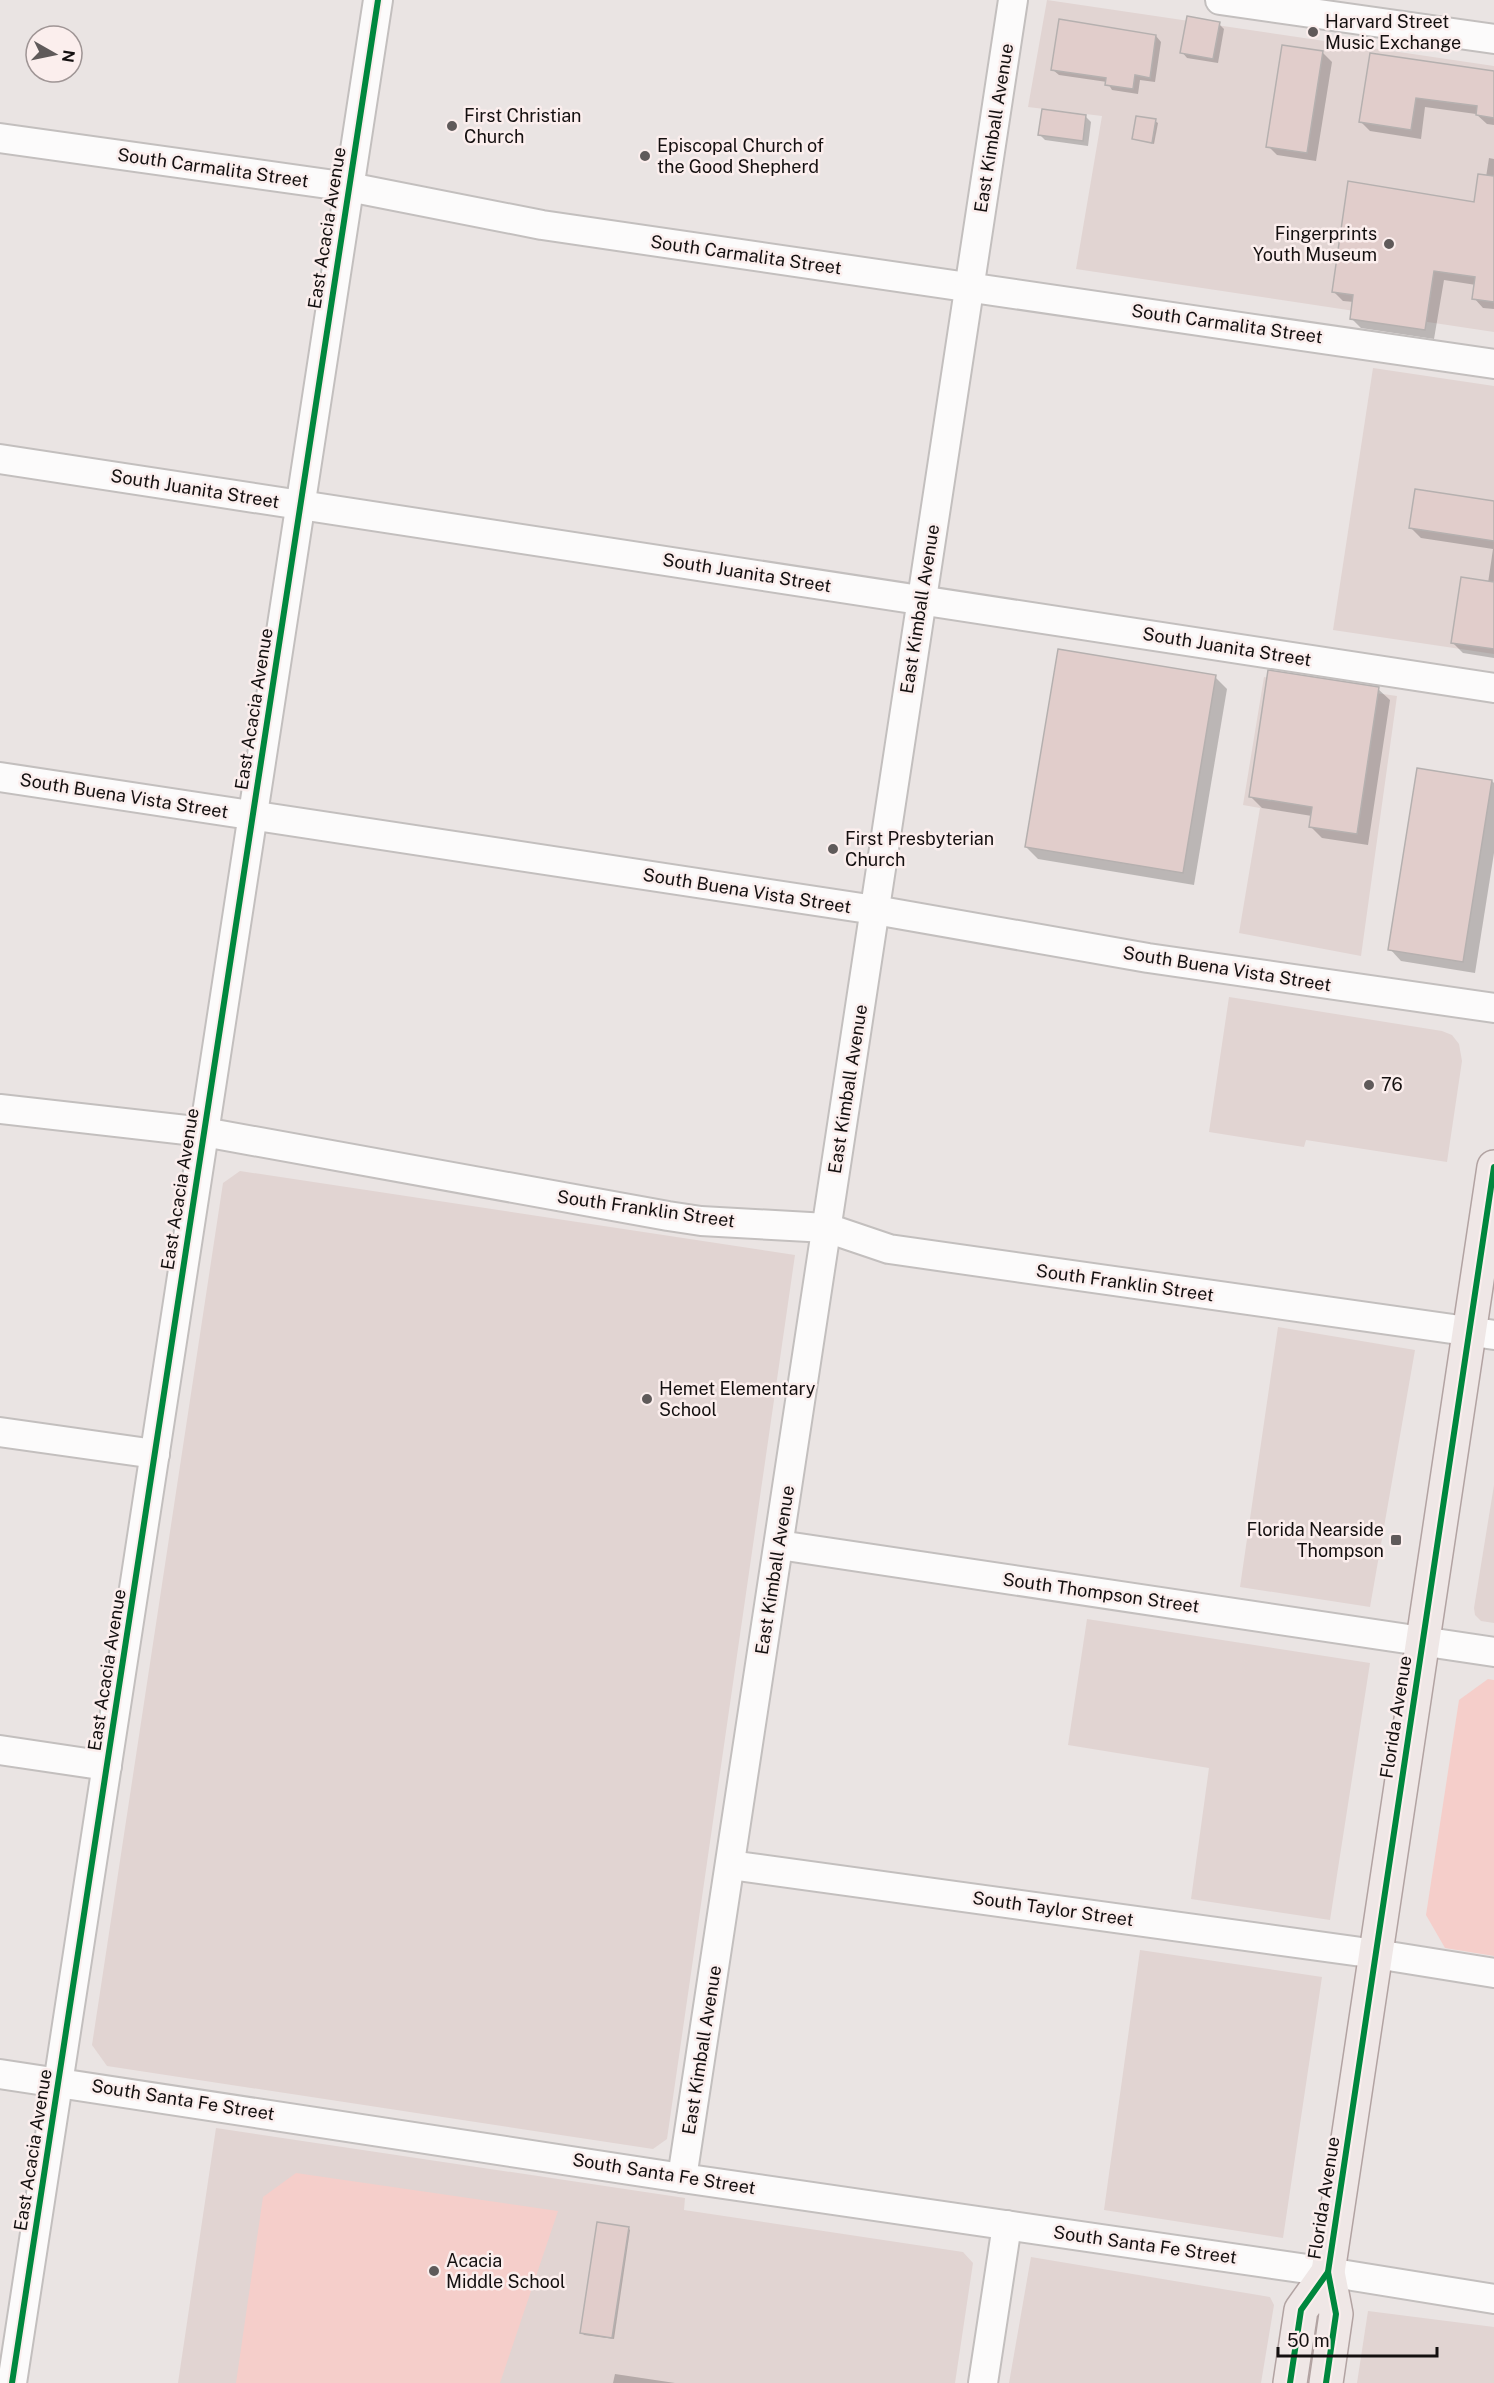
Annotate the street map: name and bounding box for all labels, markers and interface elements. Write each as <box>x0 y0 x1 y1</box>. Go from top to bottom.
place label: Harvard Street Music Exchange <box>1325 11 1461 53</box>
north arrow <box>24 24 84 84</box>
marker: Harvard Street Music Exchange <box>1306 25 1320 39</box>
street label: East Kimball Avenue <box>970 42 1017 214</box>
text: N <box>58 49 79 64</box>
place label: First Christian Church <box>464 105 582 147</box>
marker: First Christian Church <box>445 119 459 133</box>
place label: Episcopal Church of the Good Shepherd <box>657 135 824 177</box>
street label: South Carmalita Street <box>116 144 310 191</box>
street label: East Acacia Avenue <box>303 145 350 310</box>
marker: Episcopal Church of the Good Shepherd <box>638 149 652 163</box>
place label: Fingerprints Youth Museum <box>1253 223 1377 265</box>
street label: South Carmalita Street <box>649 231 843 278</box>
marker: Fingerprints Youth Museum <box>1382 237 1396 251</box>
street label: South Carmalita Street <box>1130 300 1324 347</box>
street label: South Juanita Street <box>109 465 281 512</box>
street label: East Kimball Avenue <box>896 523 943 695</box>
street label: South Juanita Street <box>661 549 833 596</box>
street label: South Juanita Street <box>1141 623 1313 670</box>
street label: East Acacia Avenue <box>230 626 277 791</box>
street label: South Buena Vista Street <box>18 769 230 822</box>
place label: First Presbyterian Church <box>845 828 994 870</box>
marker: First Presbyterian Church <box>826 842 840 856</box>
street label: South Buena Vista Street <box>641 864 853 917</box>
street label: South Buena Vista Street <box>1121 942 1333 995</box>
street label: East Kimball Avenue <box>824 1003 871 1175</box>
place label: 76 <box>1381 1074 1403 1095</box>
marker: 76 <box>1362 1078 1376 1092</box>
street label: East Acacia Avenue <box>156 1106 203 1271</box>
street label: South Franklin Street <box>556 1186 736 1231</box>
street label: South Franklin Street <box>1035 1260 1215 1305</box>
place label: Hemet Elementary School <box>659 1378 816 1420</box>
marker: Hemet Elementary School <box>640 1392 654 1406</box>
street label: East Kimball Avenue <box>751 1484 798 1656</box>
place label: Florida Nearside Thompson <box>1247 1519 1384 1561</box>
marker: Florida Nearside Thompson <box>1389 1533 1403 1547</box>
street label: South Thompson Street <box>1001 1568 1201 1617</box>
street label: East Acacia Avenue <box>83 1587 130 1752</box>
street label: Florida Avenue <box>1375 1654 1416 1780</box>
street label: South Taylor Street <box>971 1887 1135 1930</box>
street label: East Kimball Avenue <box>678 1964 725 2136</box>
street label: East Acacia Avenue <box>9 2067 56 2232</box>
street label: South Santa Fe Street <box>90 2075 276 2124</box>
street label: Florida Avenue <box>1303 2135 1344 2261</box>
street label: South Santa Fe Street <box>571 2149 757 2198</box>
street label: South Santa Fe Street <box>1052 2221 1238 2268</box>
place label: Acacia Middle School <box>446 2250 565 2292</box>
marker: Acacia Middle School <box>427 2264 441 2278</box>
scale bar <box>1278 2320 1437 2358</box>
text: 50 m <box>1287 2330 1330 2351</box>

